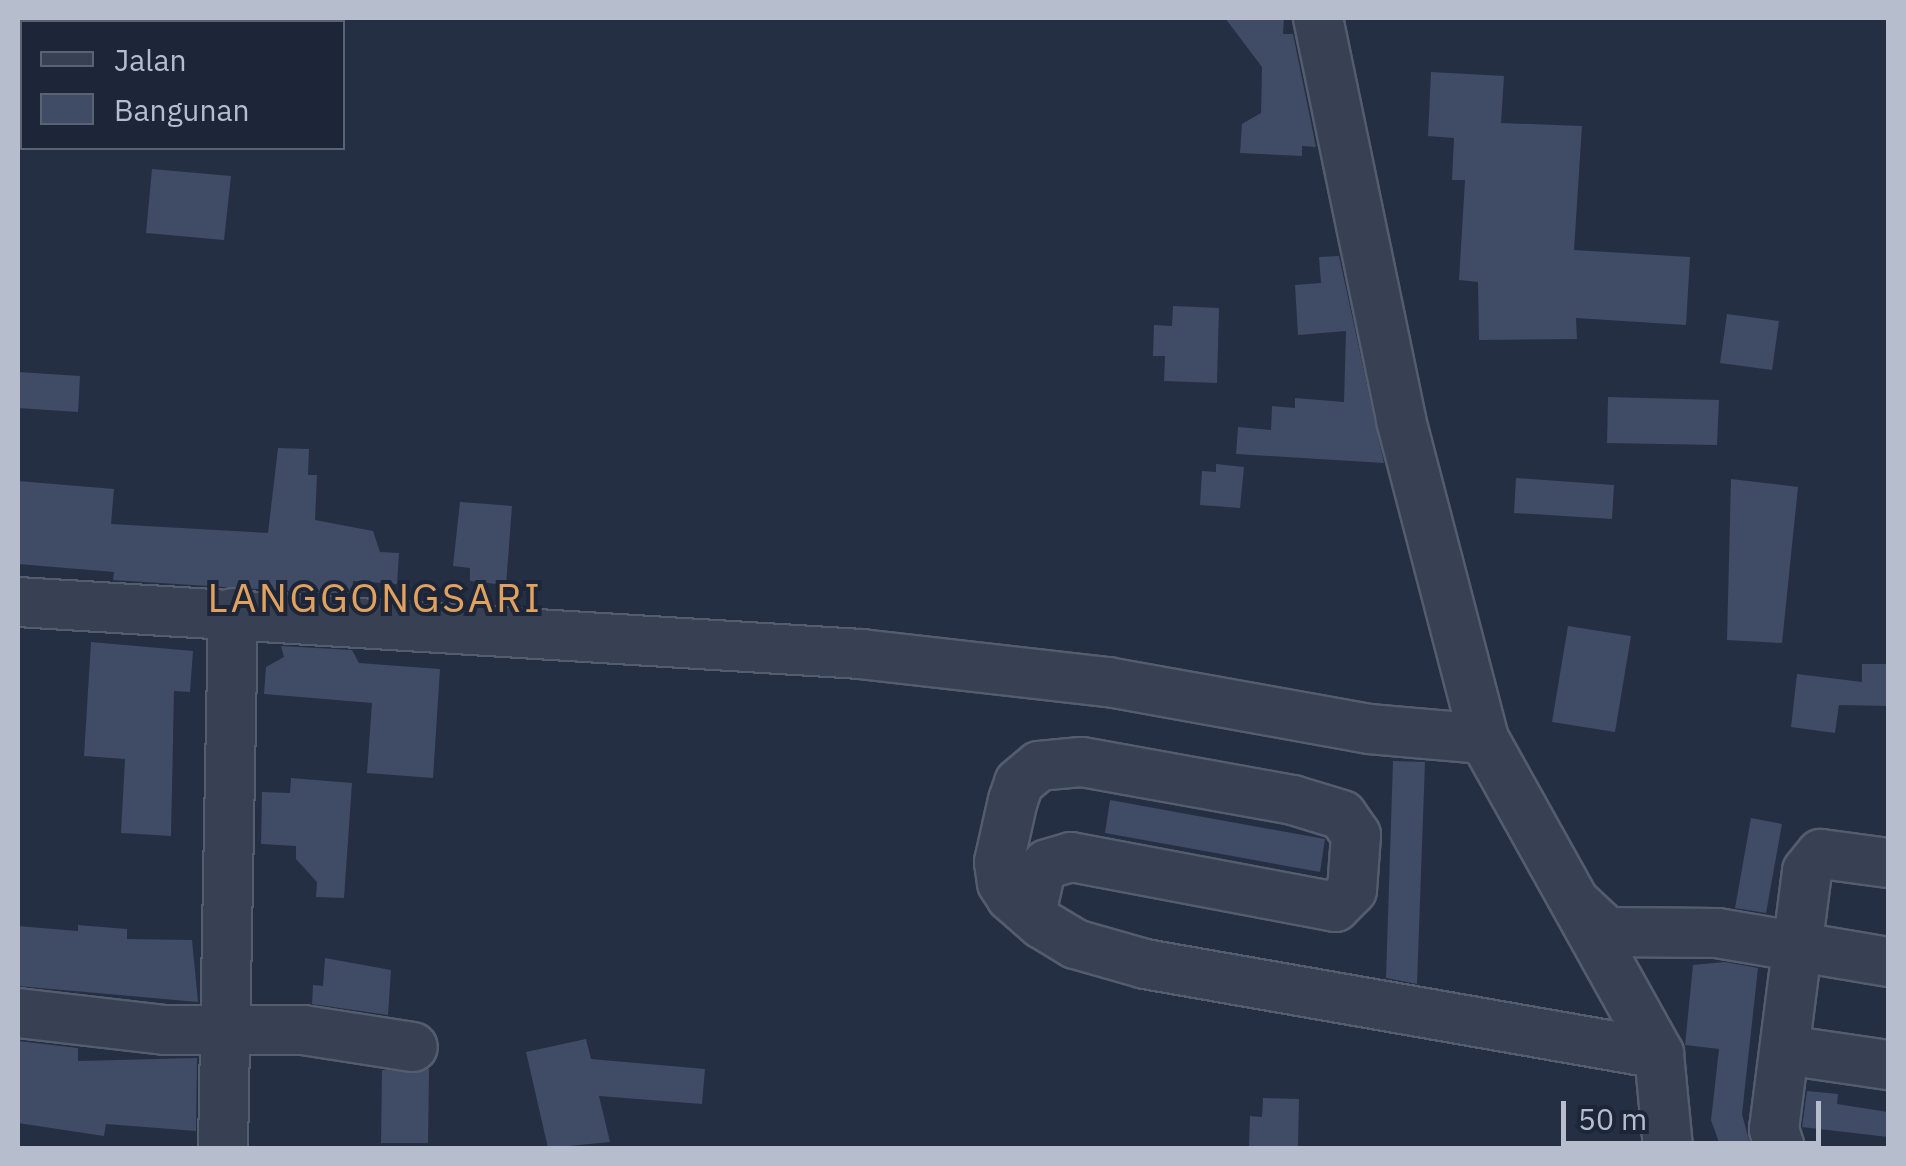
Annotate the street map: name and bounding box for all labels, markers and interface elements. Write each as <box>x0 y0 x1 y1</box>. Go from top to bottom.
legend <box>20 20 345 150</box>
text: Jalan <box>114 40 187 79</box>
text: Bangunan <box>114 90 250 129</box>
district label: LANGGONGSARI <box>207 573 543 621</box>
scale bar <box>1566 1081 1826 1143</box>
text: 50 m <box>1578 1099 1647 1138</box>

